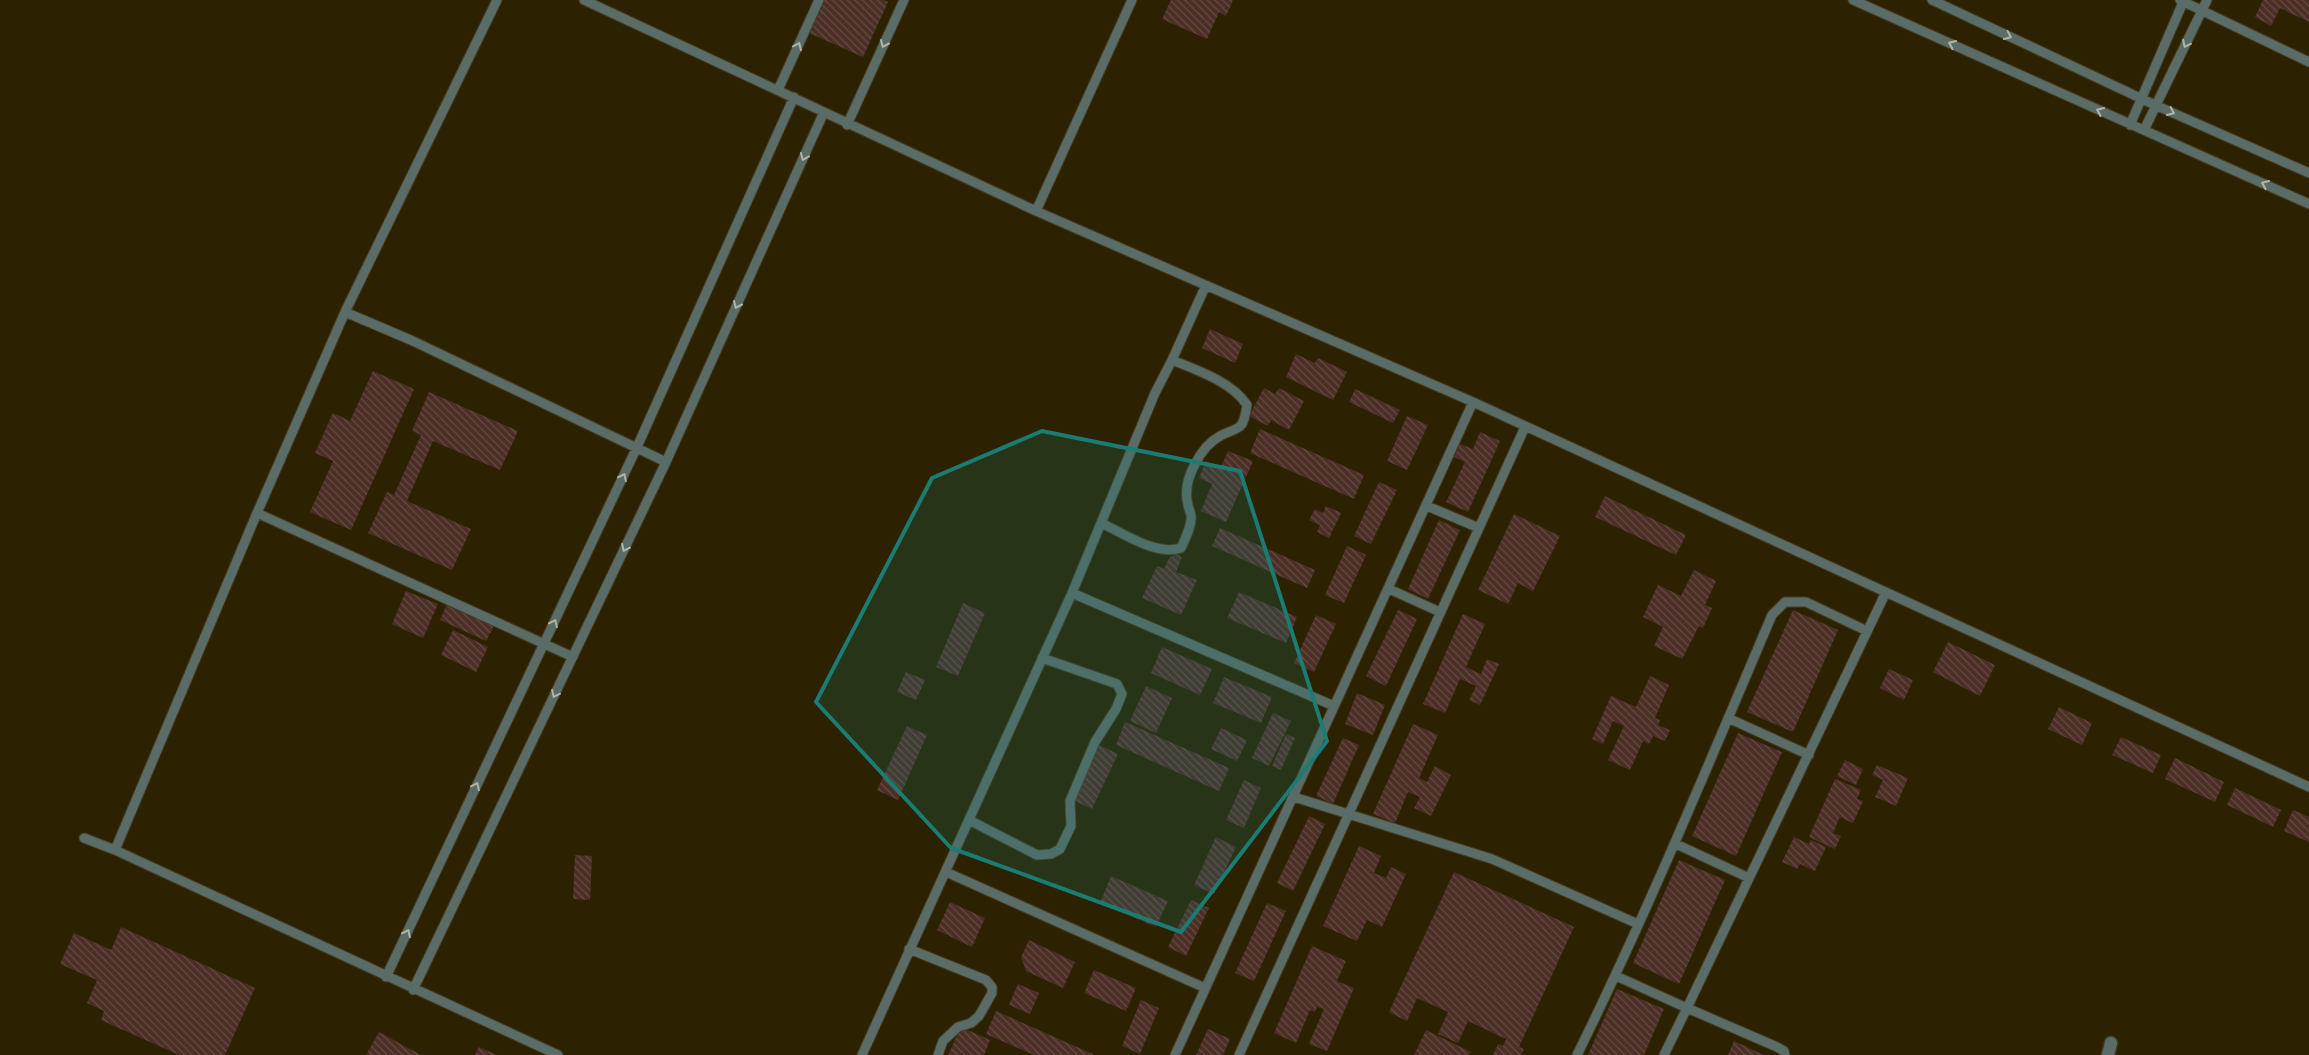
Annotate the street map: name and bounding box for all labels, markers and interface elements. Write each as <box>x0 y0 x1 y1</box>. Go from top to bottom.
one-way arrow <box>2003 29 2012 40</box>
one-way arrow <box>879 39 890 48</box>
one-way arrow <box>2181 39 2192 48</box>
one-way arrow <box>1948 40 1957 51</box>
one-way arrow <box>792 42 803 51</box>
one-way arrow <box>2166 106 2175 117</box>
one-way arrow <box>2096 107 2105 118</box>
one-way arrow <box>799 152 810 161</box>
one-way arrow <box>2261 180 2270 190</box>
one-way arrow <box>733 300 744 309</box>
one-way arrow <box>617 473 627 482</box>
one-way arrow <box>621 543 632 552</box>
one-way arrow <box>547 619 558 628</box>
one-way arrow <box>551 689 561 698</box>
one-way arrow <box>470 782 481 791</box>
one-way arrow <box>400 929 411 938</box>

